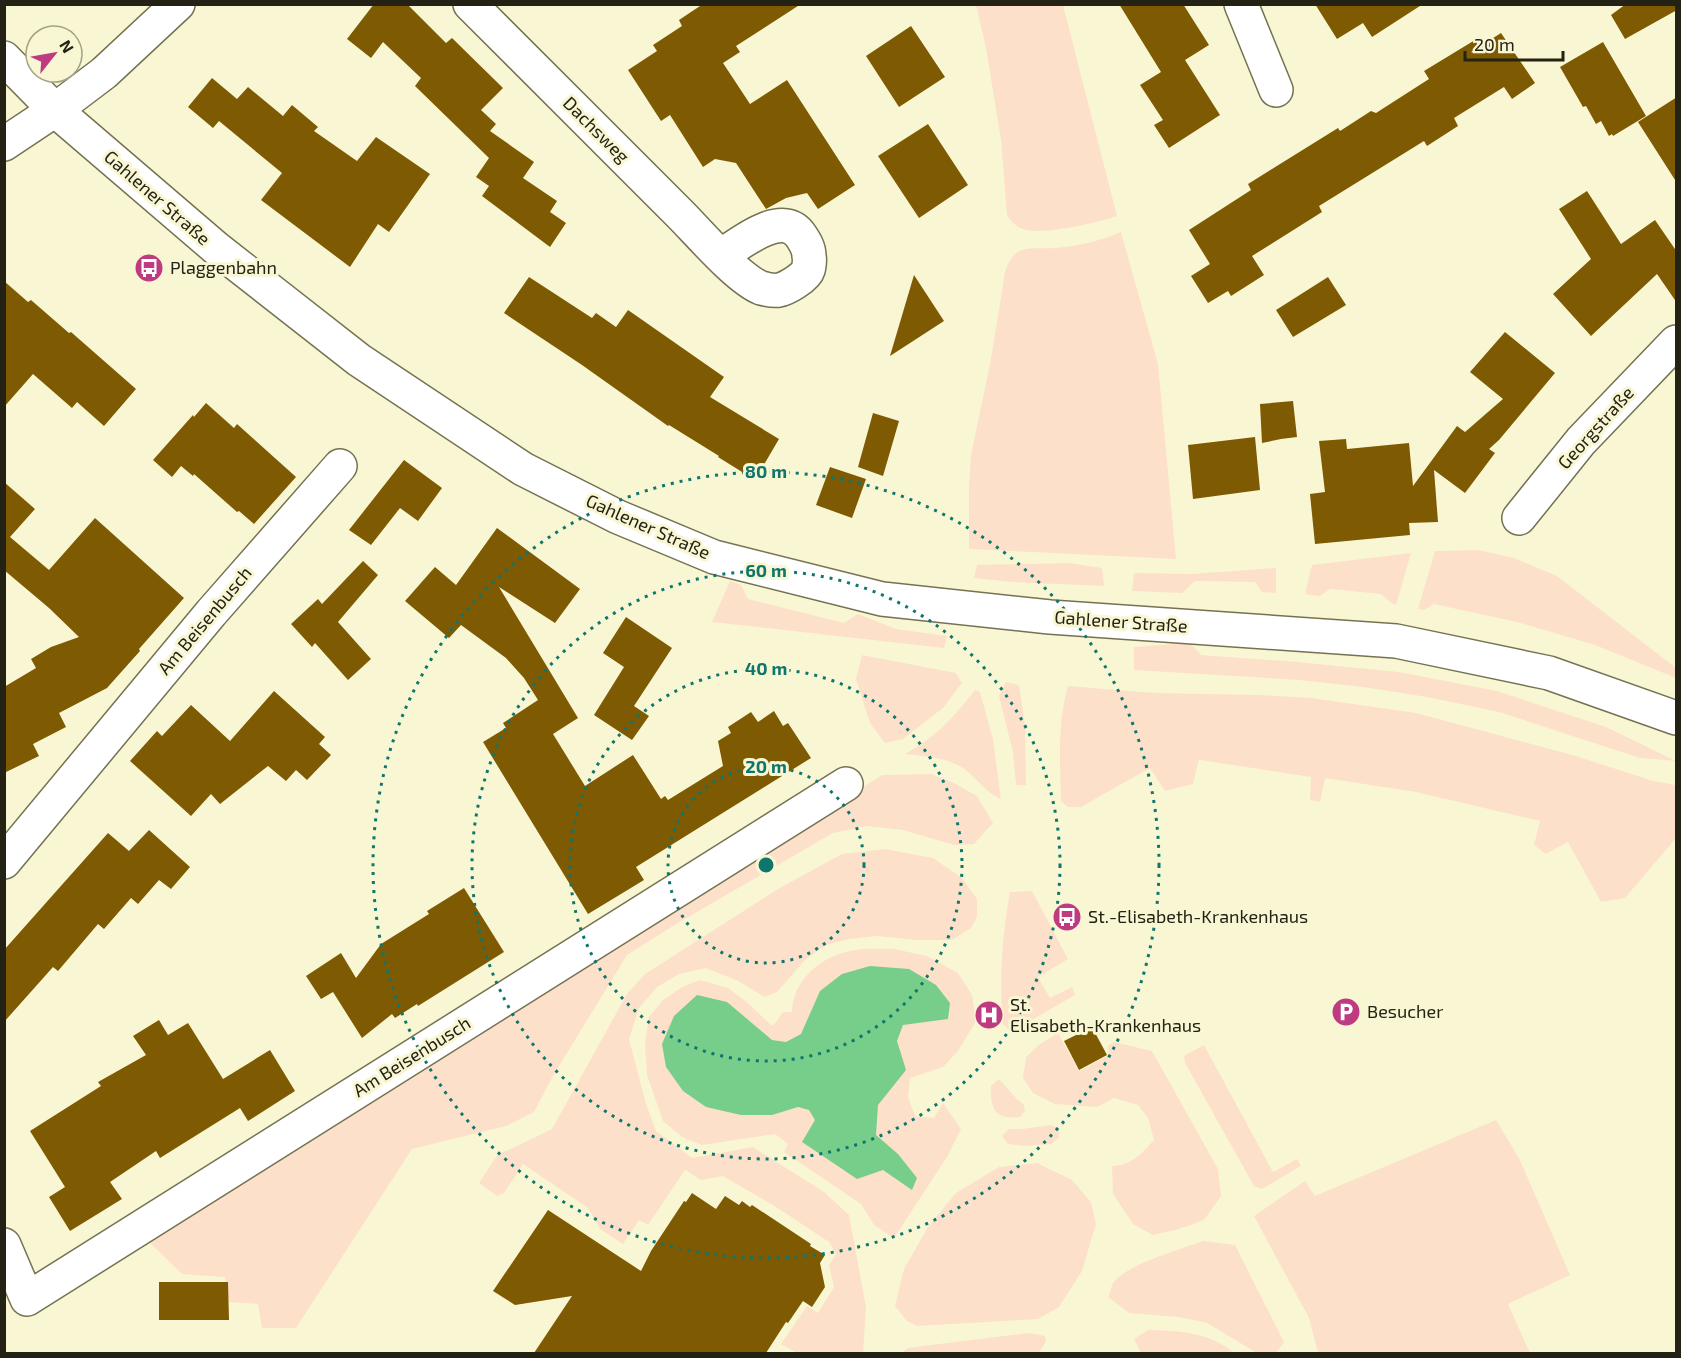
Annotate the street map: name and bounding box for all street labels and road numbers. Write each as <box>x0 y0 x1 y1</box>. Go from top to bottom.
street label: Dachsweg <box>559 92 634 167</box>
street label: Gahlener Straße <box>100 145 215 249</box>
street label: Georgstraße <box>1553 382 1638 473</box>
street label: Gahlener Straße <box>583 489 714 563</box>
street label: Am Beisenbusch <box>153 562 256 679</box>
street label: Gahlener Straße <box>1054 605 1188 637</box>
street label: Am Beisenbusch <box>349 1011 474 1101</box>

